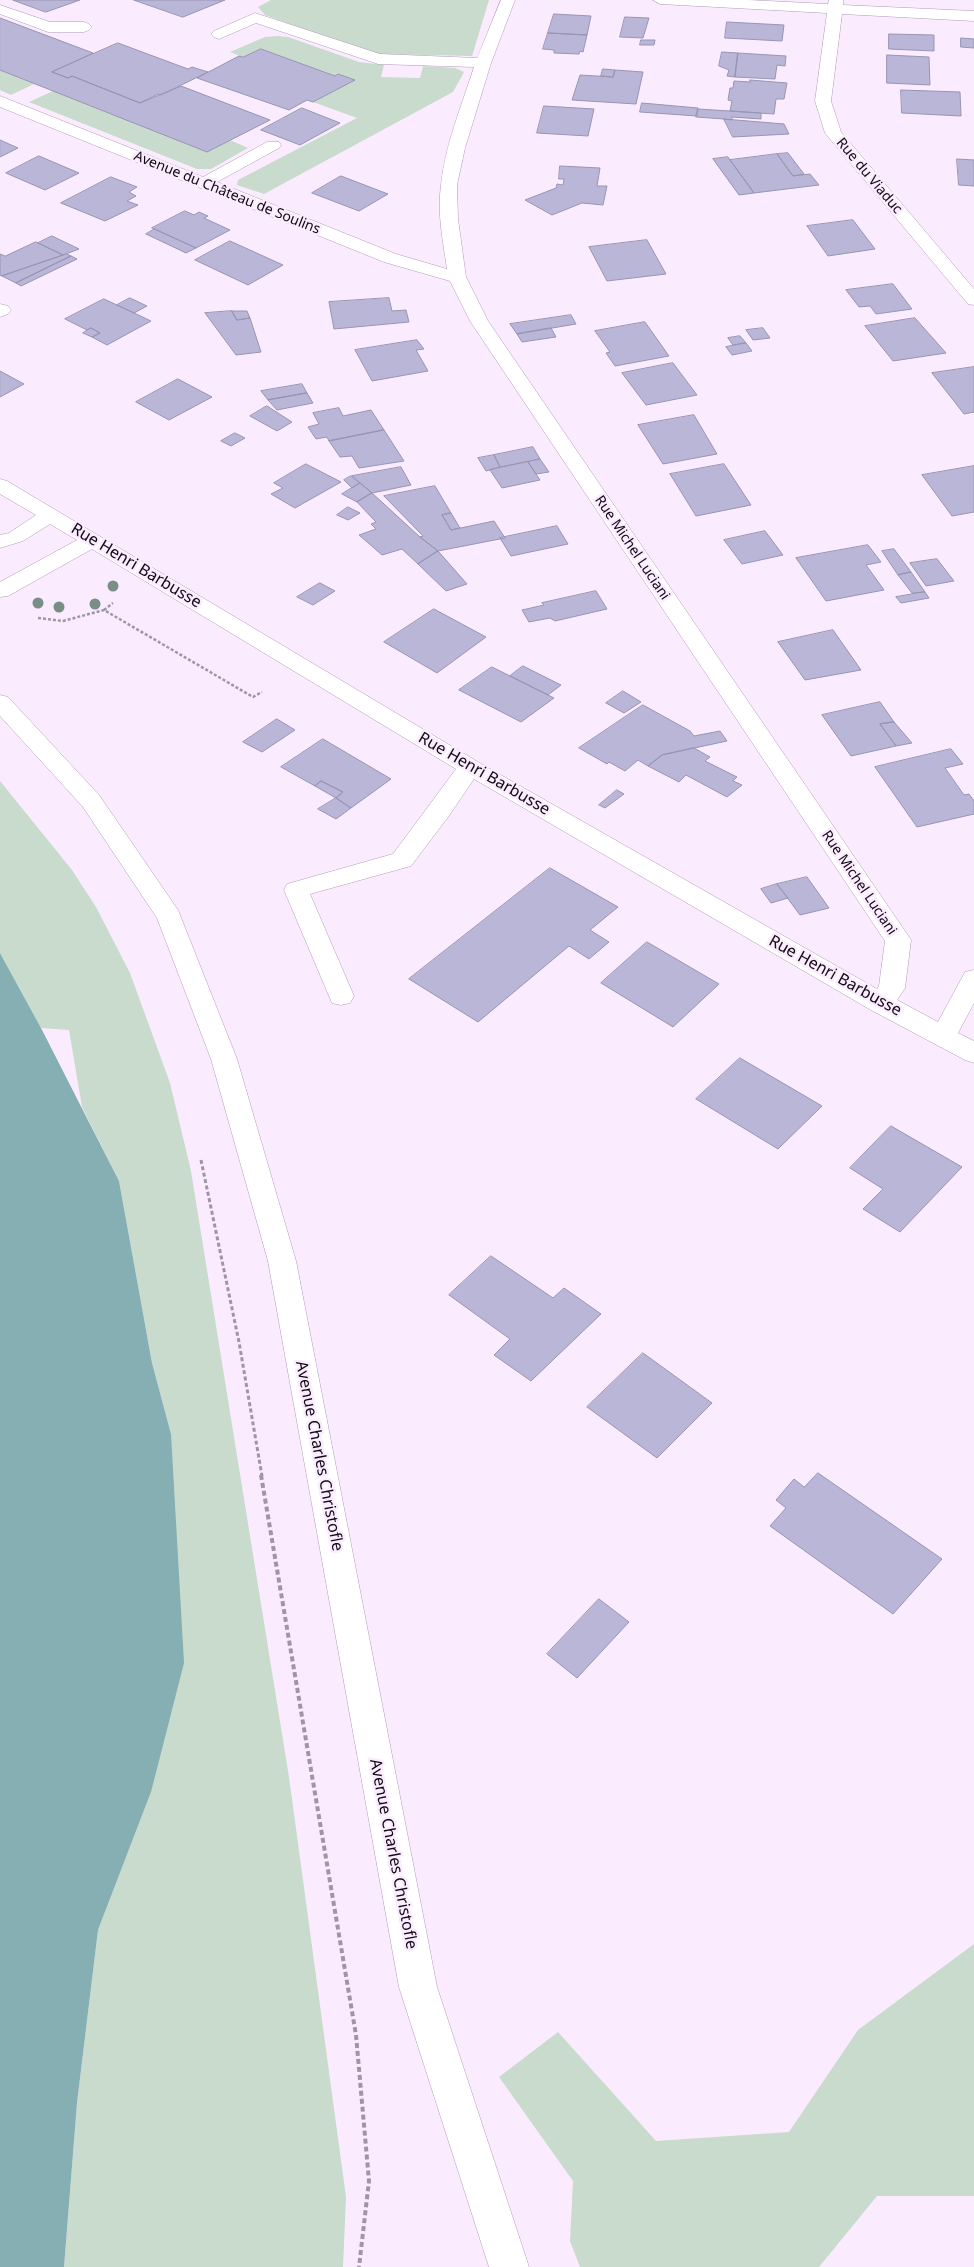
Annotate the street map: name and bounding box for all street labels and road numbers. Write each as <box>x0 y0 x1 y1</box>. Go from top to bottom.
street label: Rue du Viaduc <box>832 135 906 217</box>
street label: Avenue du Château de Soulins <box>131 148 323 238</box>
street label: Rue Michel Luciani <box>591 493 673 603</box>
street label: Rue Henri Barbusse <box>67 519 205 613</box>
street label: Rue Henri Barbusse <box>415 728 553 820</box>
street label: Rue Michel Luciani <box>818 828 900 938</box>
street label: Rue Henri Barbusse <box>765 932 905 1020</box>
street label: Avenue Charles Christofle <box>291 1359 347 1553</box>
street label: Avenue Charles Christofle <box>365 1757 421 1951</box>

